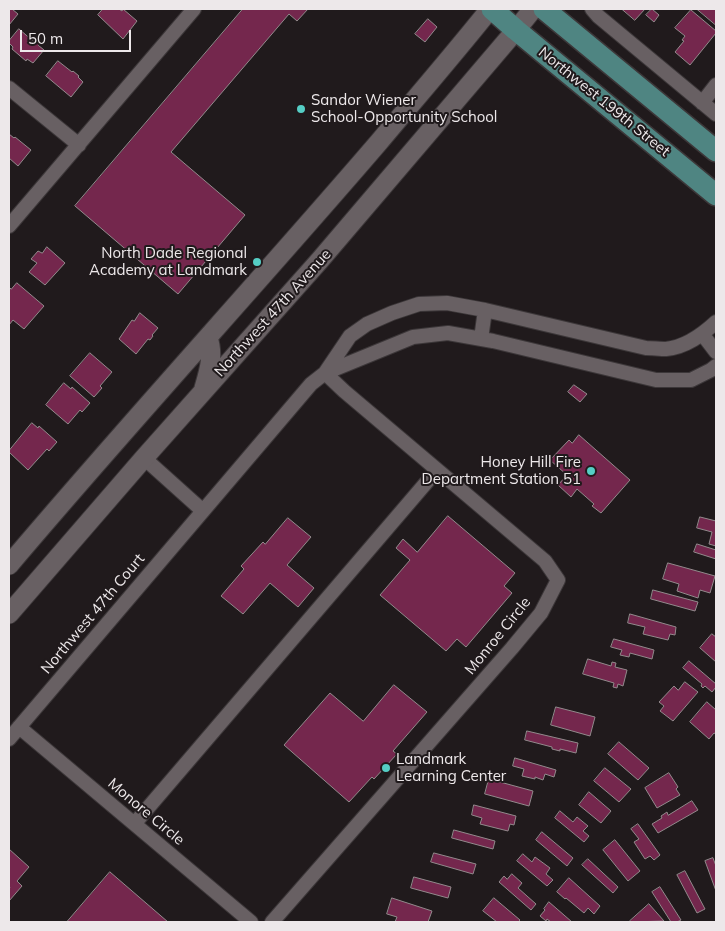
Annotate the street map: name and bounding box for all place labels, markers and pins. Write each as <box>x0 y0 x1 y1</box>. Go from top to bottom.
place label: Sandor Wiener School-Opportunity School <box>311 91 497 126</box>
marker: Sandor Wiener School-Opportunity School <box>295 103 307 115</box>
place label: North Dade Regional Academy at Landmark <box>89 244 247 279</box>
marker: North Dade Regional Academy at Landmark <box>251 256 263 268</box>
place label: Honey Hill Fire Department Station 51 <box>422 453 581 488</box>
marker: Honey Hill Fire Department Station 51 <box>585 465 597 477</box>
place label: Landmark Learning Center <box>396 750 506 785</box>
marker: Landmark Learning Center <box>380 762 392 774</box>

